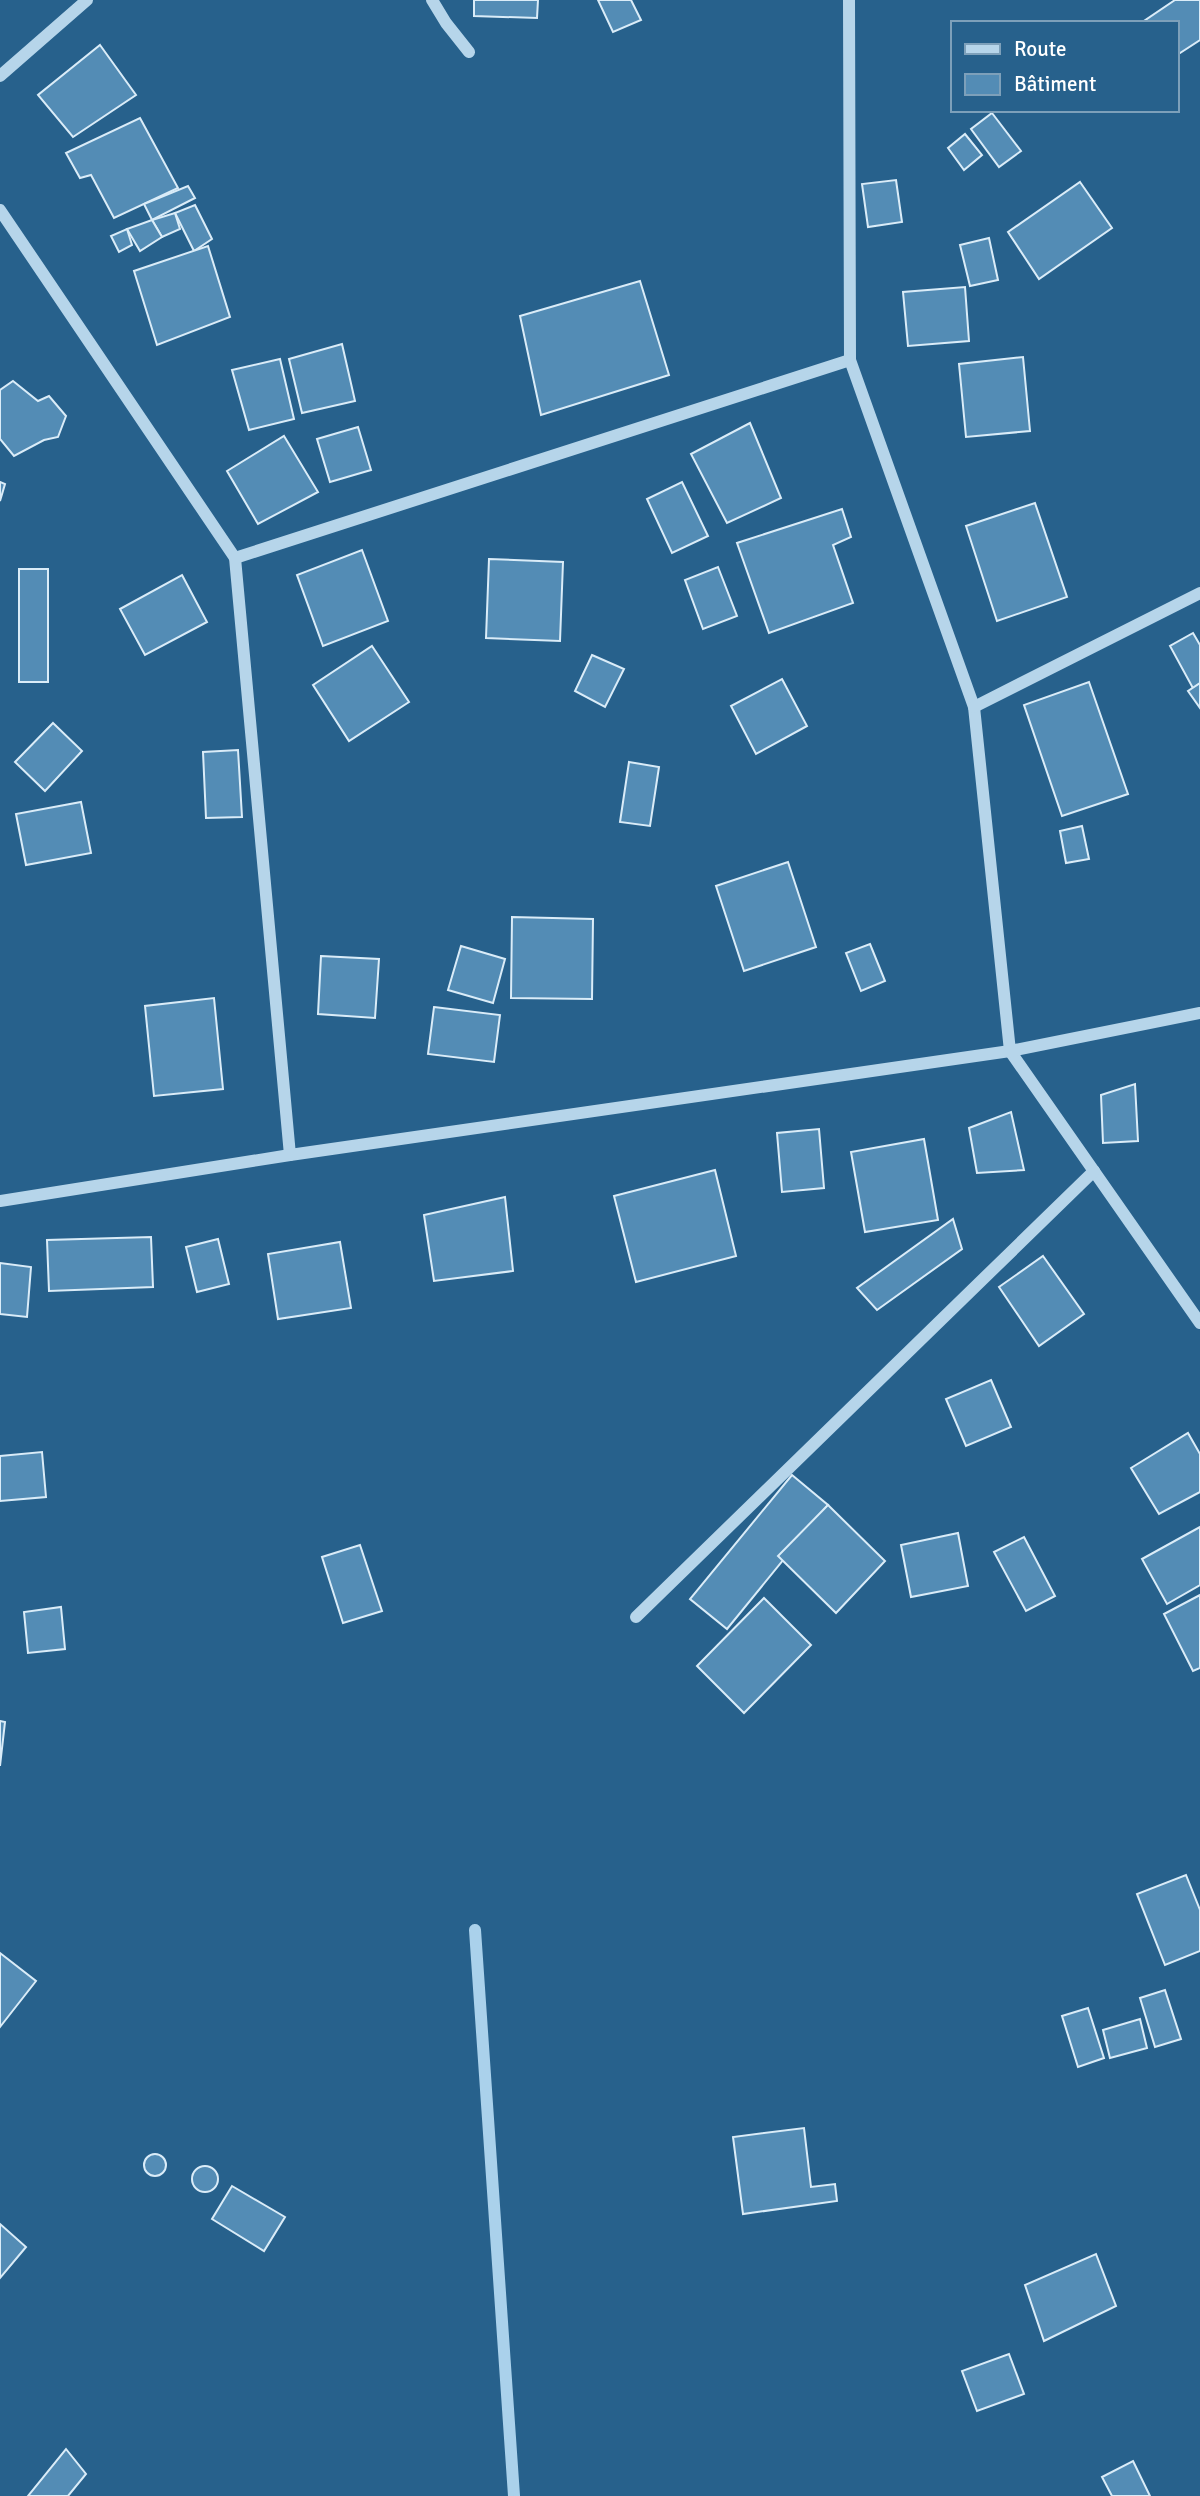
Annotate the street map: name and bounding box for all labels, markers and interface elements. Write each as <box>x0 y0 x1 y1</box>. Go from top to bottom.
legend <box>951 21 1179 112</box>
text: Route <box>1014 36 1066 62</box>
text: Bâtiment <box>1014 71 1096 97</box>

